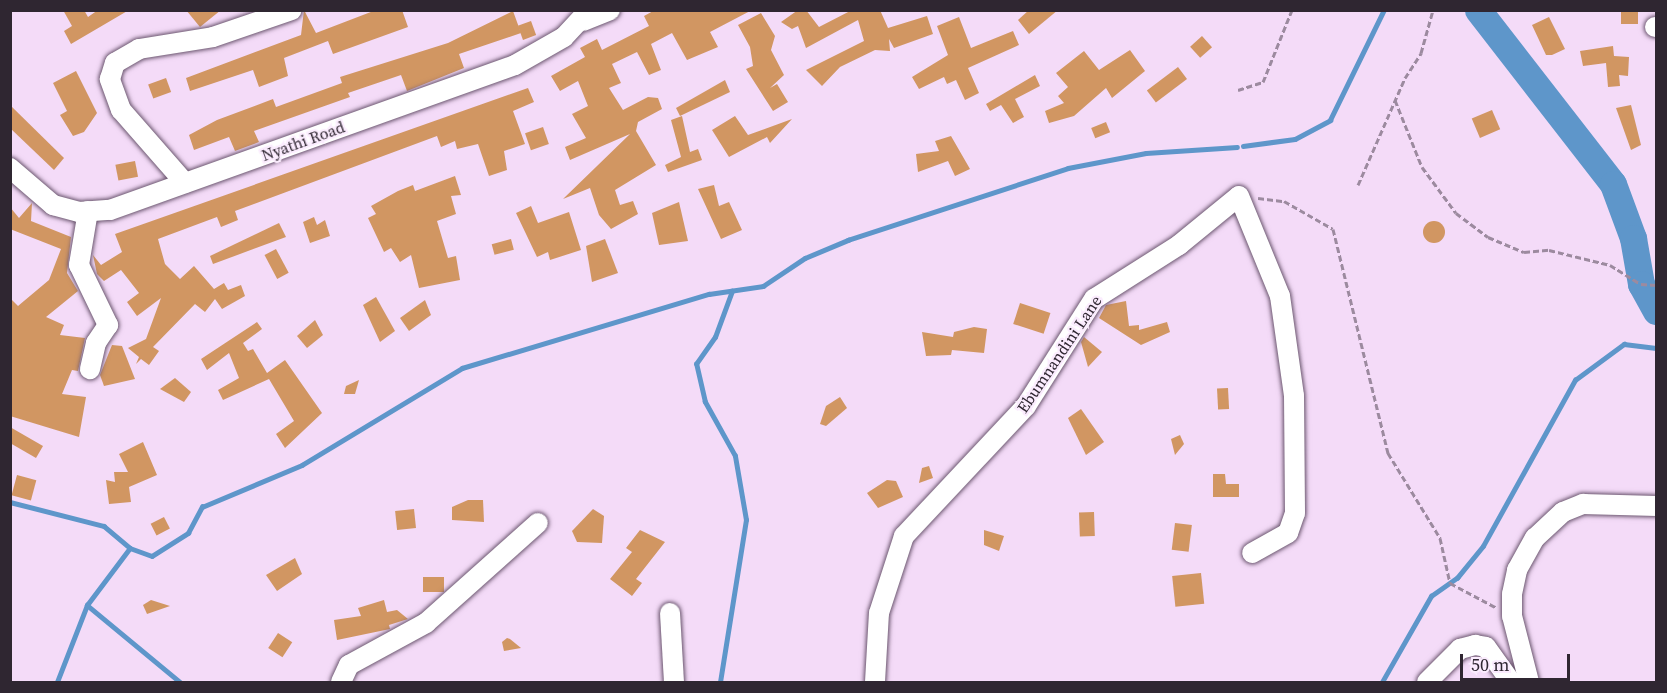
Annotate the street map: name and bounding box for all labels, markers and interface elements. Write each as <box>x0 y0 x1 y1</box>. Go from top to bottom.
street label: Nyathi Road <box>259 117 347 165</box>
street label: Ebumnandini Lane <box>1013 292 1105 416</box>
scale bar <box>1463 642 1572 680</box>
text: 50 m <box>1471 652 1509 677</box>

